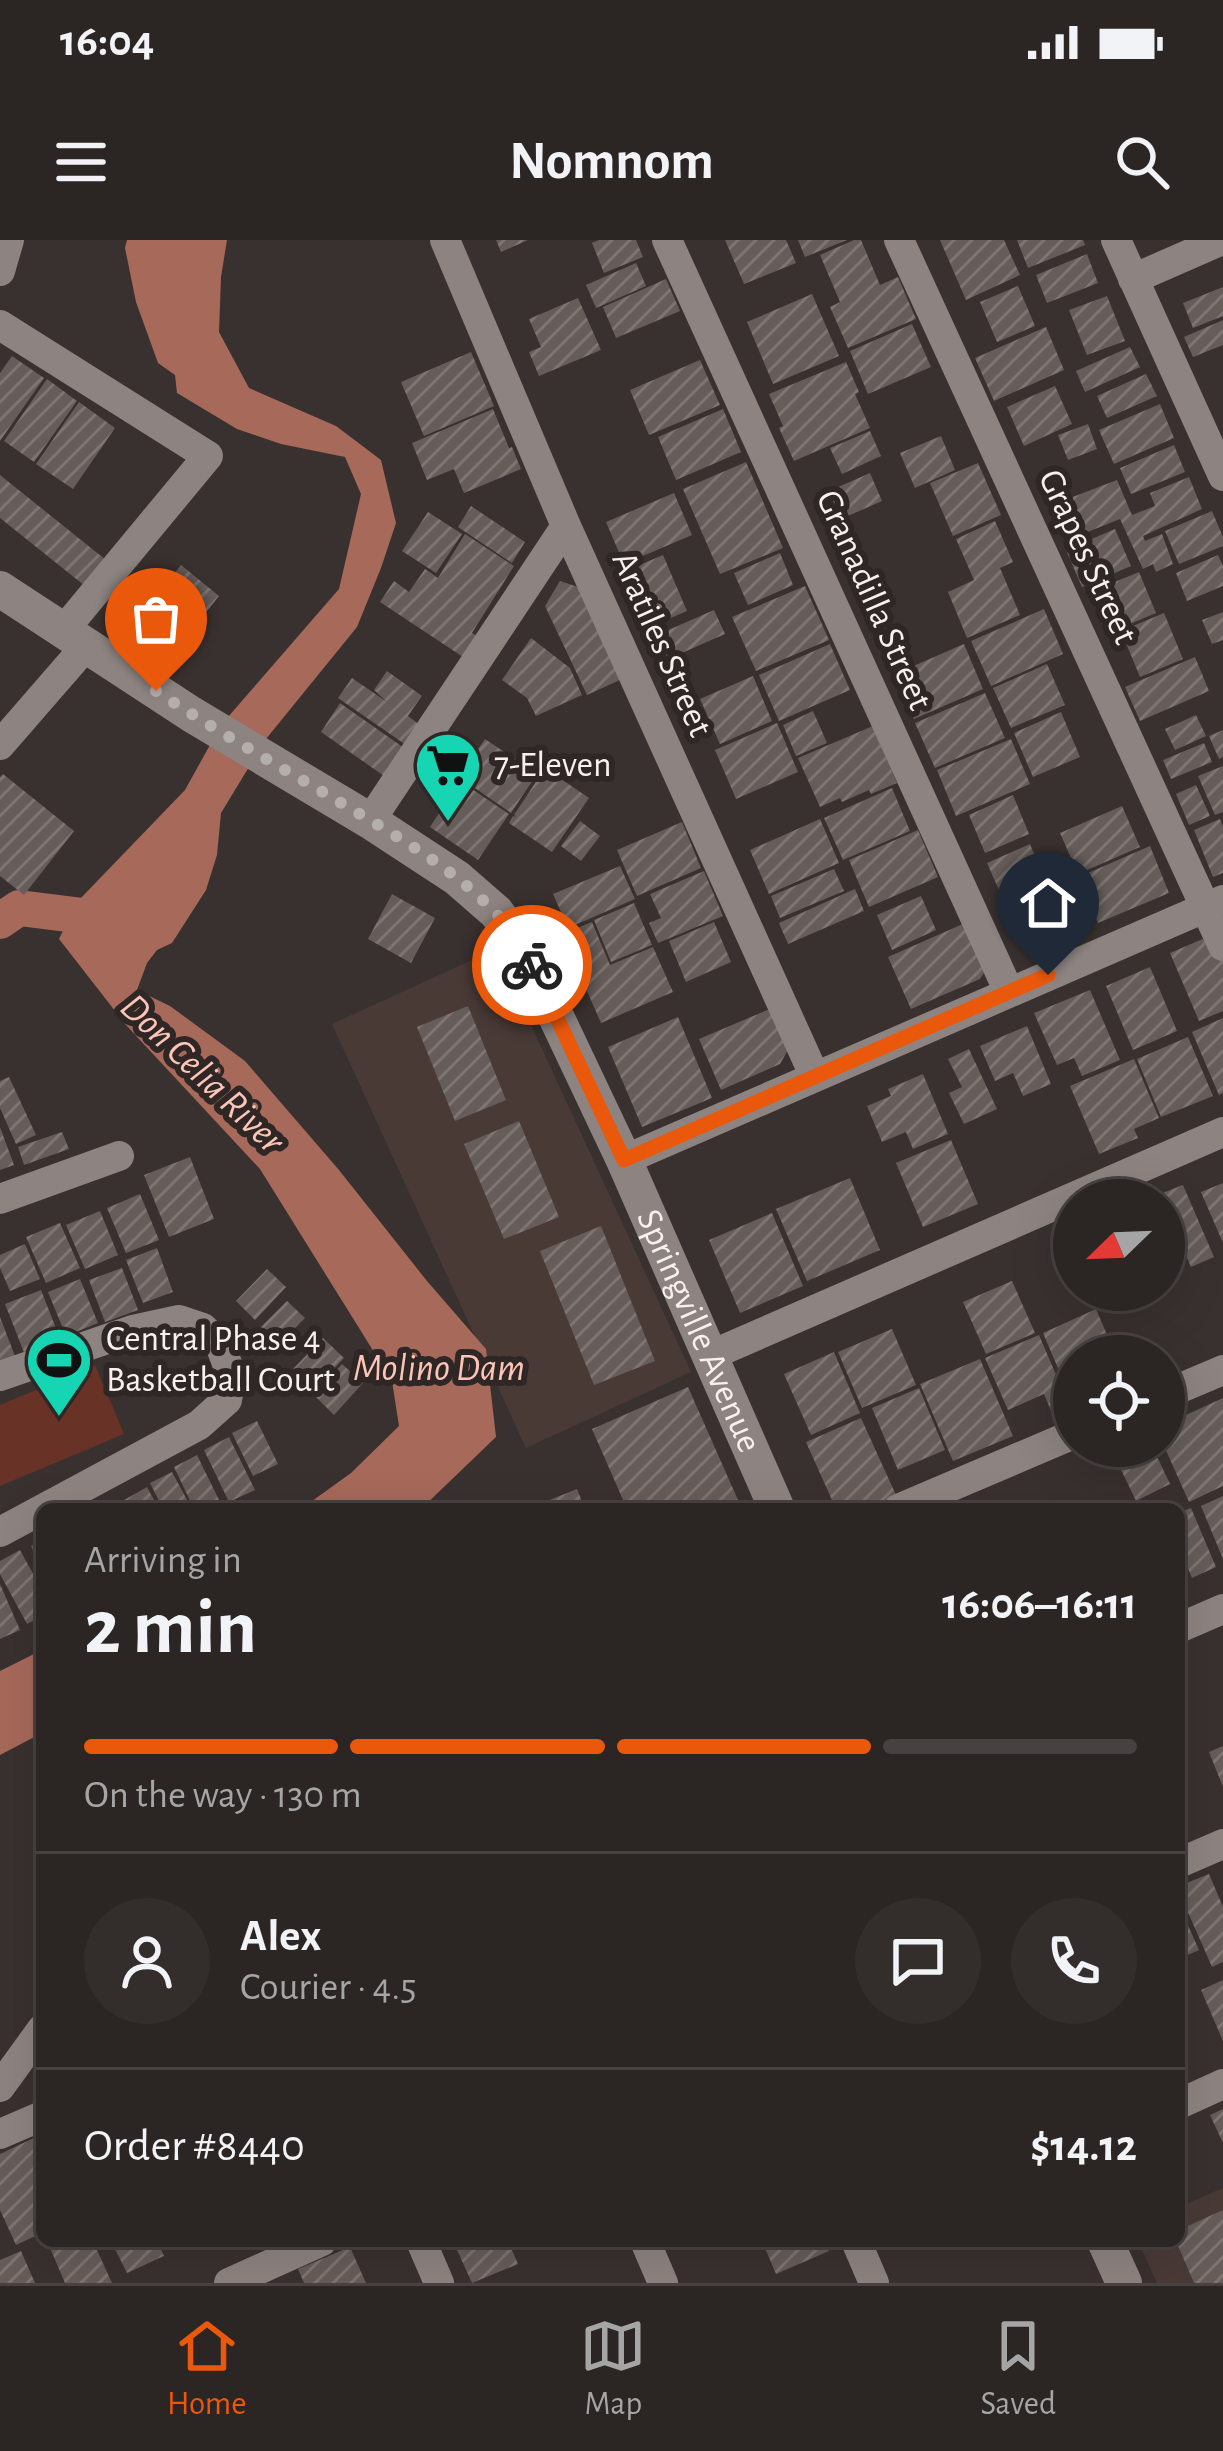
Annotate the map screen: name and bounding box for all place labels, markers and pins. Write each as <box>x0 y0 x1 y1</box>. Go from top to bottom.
pin <box>105 568 207 691</box>
supermarket icon: 7-Eleven <box>413 730 483 824</box>
place label: 7-Eleven <box>494 747 612 783</box>
pin <box>997 852 1099 975</box>
place label: Central Phase 4 Basketball Court <box>106 1321 335 1398</box>
sports icon: Central Phase 4 Basketball Court <box>24 1325 94 1419</box>

